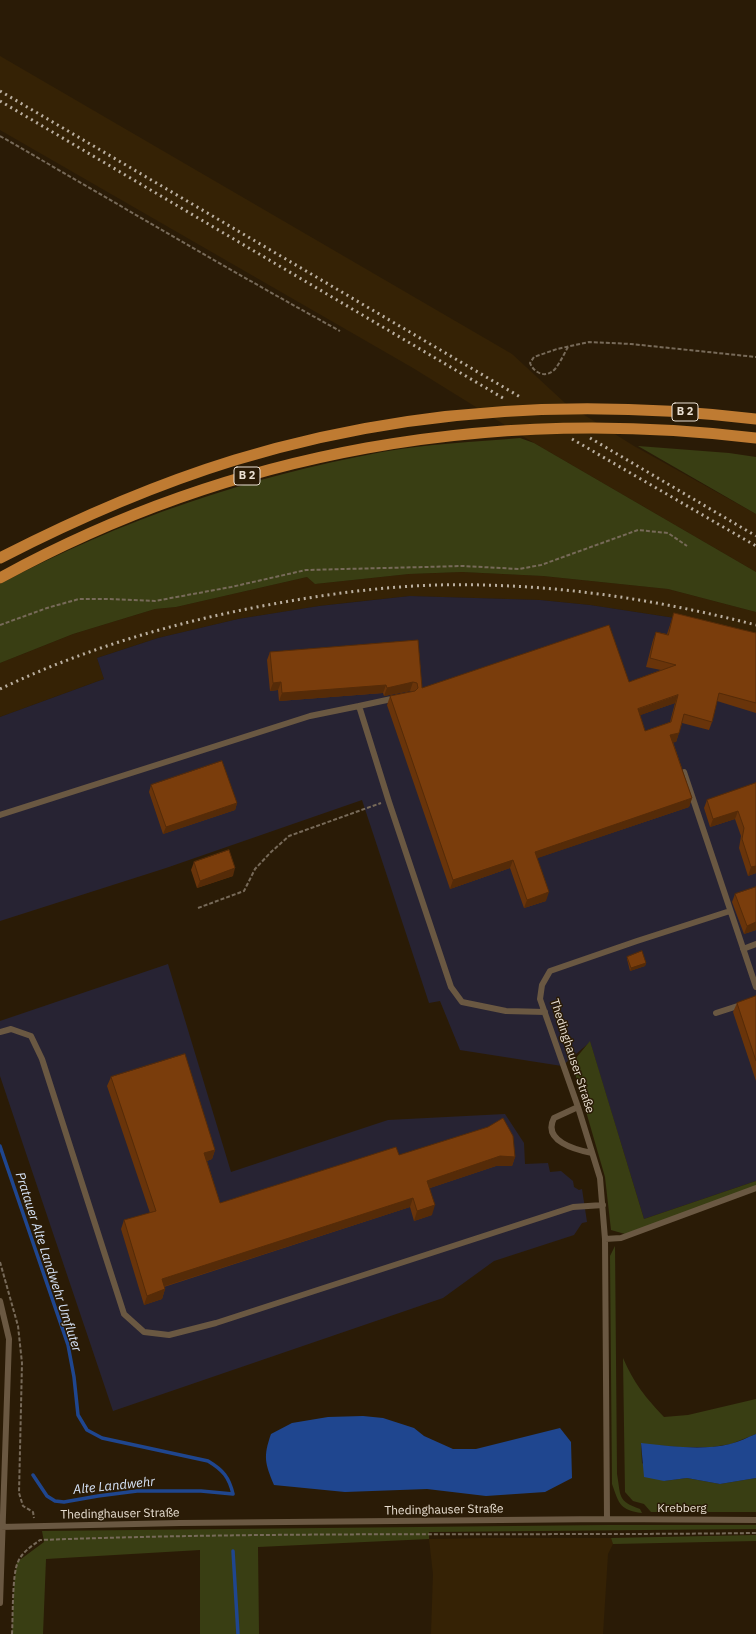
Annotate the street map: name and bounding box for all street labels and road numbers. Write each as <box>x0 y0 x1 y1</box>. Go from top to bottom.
road number: B 2 <box>672 403 698 421</box>
road number: B 2 <box>234 467 260 485</box>
street label: Thedinghauser Straße <box>547 997 597 1115</box>
street label: Thedinghauser Straße <box>384 1502 504 1518</box>
street label: Krebberg <box>657 1502 707 1516</box>
street label: Thedinghauser Straße <box>60 1506 180 1522</box>

